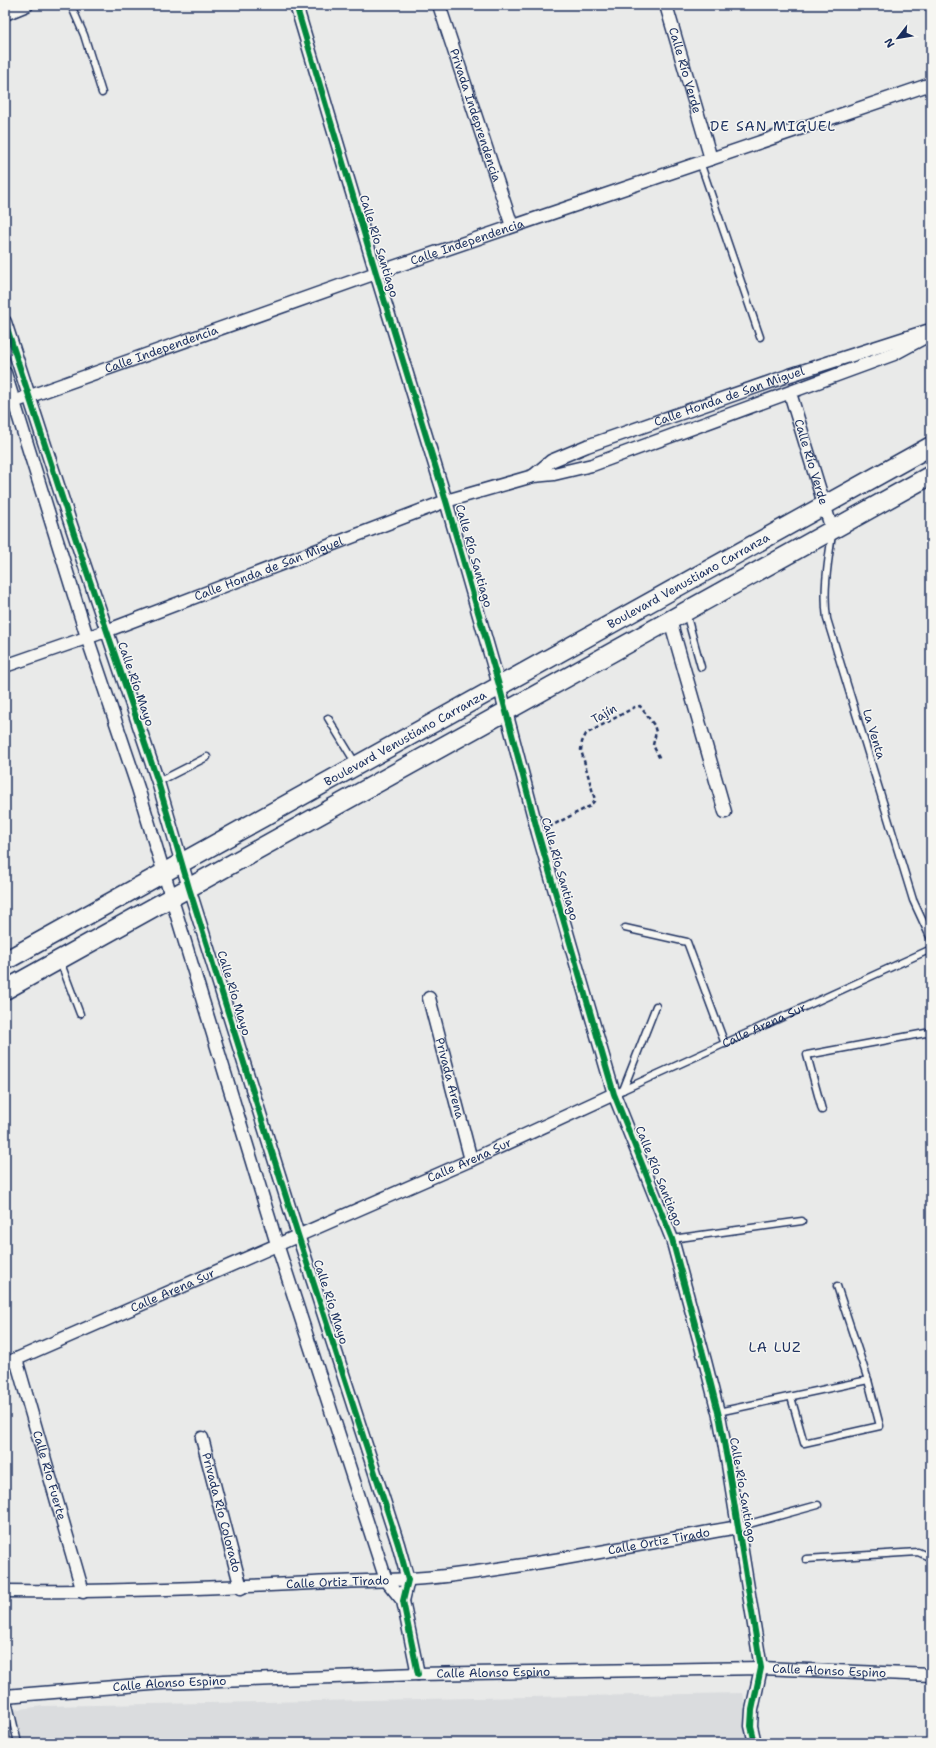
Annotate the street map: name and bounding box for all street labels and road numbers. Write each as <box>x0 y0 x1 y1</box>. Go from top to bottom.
street label: Calle Río Verde <box>665 25 705 115</box>
street label: Privada Indeprendencia <box>446 46 505 184</box>
street label: Calle Río Santiago <box>356 193 402 299</box>
street label: Calle Independencia <box>408 215 527 269</box>
street label: Calle Independencia <box>103 322 221 377</box>
street label: Calle Honda de San Miguel <box>652 363 807 430</box>
street label: Calle Río Verde <box>790 417 832 507</box>
street label: Calle Río Santiago <box>452 503 496 609</box>
street label: Boulevard Venustiano Carranza <box>604 529 773 633</box>
street label: Calle Honda de San Miguel <box>192 533 346 605</box>
street label: Calle Río Mayo <box>114 640 158 728</box>
street label: Boulevard Venustiano Carranza <box>321 687 490 790</box>
street label: Tajín <box>588 700 620 728</box>
street label: La Venta <box>859 707 889 761</box>
street label: Calle Río Santiago <box>538 816 582 922</box>
street label: Calle Río Mayo <box>213 948 255 1038</box>
street label: Calle Arena Sur <box>719 999 809 1052</box>
street label: Privada Arena <box>432 1036 468 1121</box>
street label: Calle Río Santiago <box>632 1124 686 1228</box>
street label: Calle Arena Sur <box>425 1134 514 1186</box>
street label: Calle Río Mayo <box>310 1258 352 1346</box>
street label: Calle Arena Sur <box>128 1265 218 1316</box>
street label: Calle Río Fuerte <box>29 1429 70 1522</box>
street label: Calle Río Santiago <box>726 1436 760 1544</box>
street label: Privada Río Colorado <box>198 1451 245 1574</box>
street label: Calle Ortiz Tirado <box>607 1524 711 1558</box>
street label: Calle Ortiz Tirado <box>286 1572 390 1592</box>
street label: Calle Alonso Espino <box>772 1660 886 1681</box>
street label: Calle Alonso Espino <box>436 1664 550 1682</box>
street label: Calle Alonso Espino <box>112 1673 227 1695</box>

